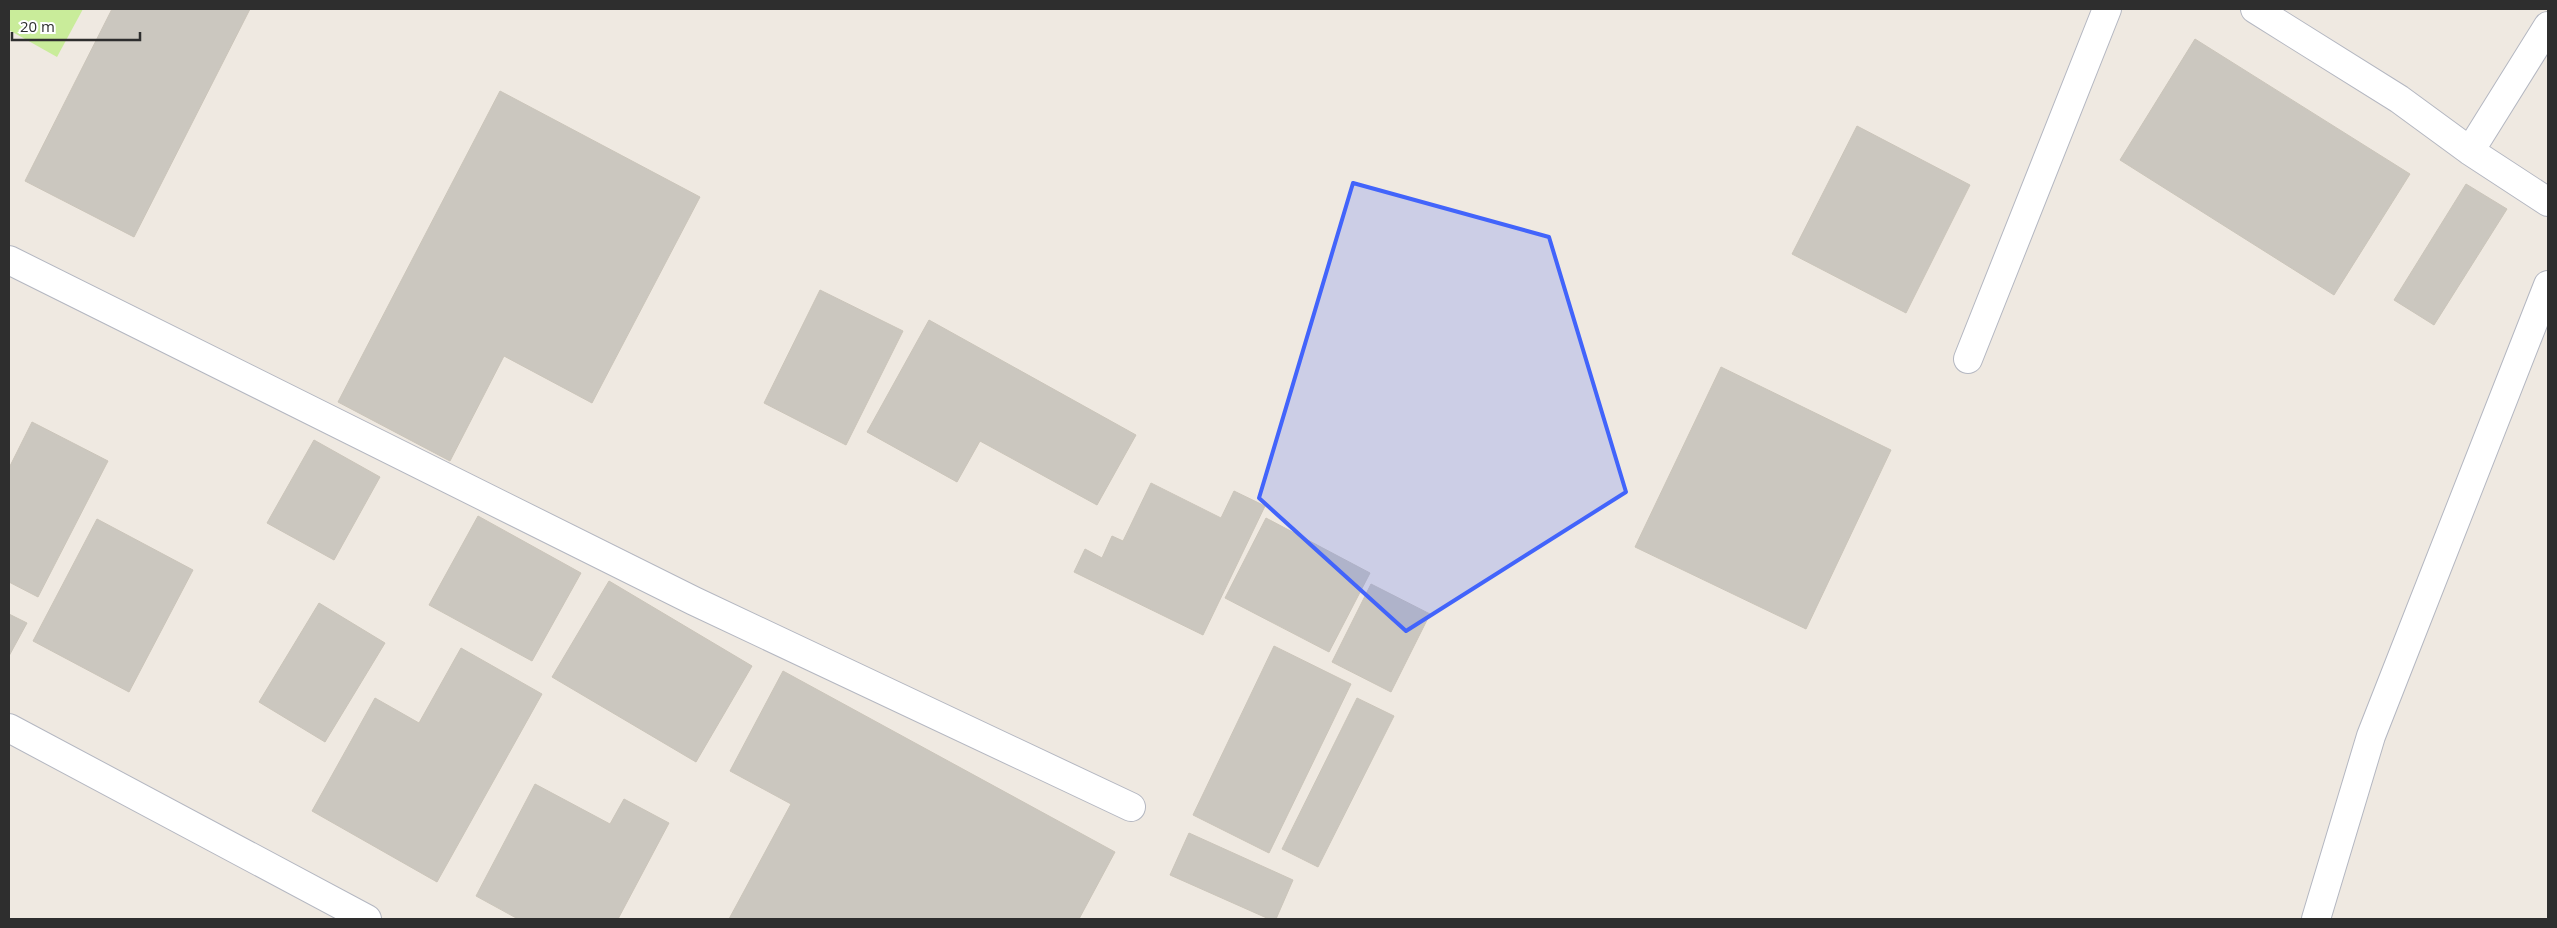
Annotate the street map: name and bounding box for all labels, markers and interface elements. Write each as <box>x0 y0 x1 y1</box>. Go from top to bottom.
scale bar <box>12 10 140 42</box>
text: 20 m <box>20 16 55 36</box>

